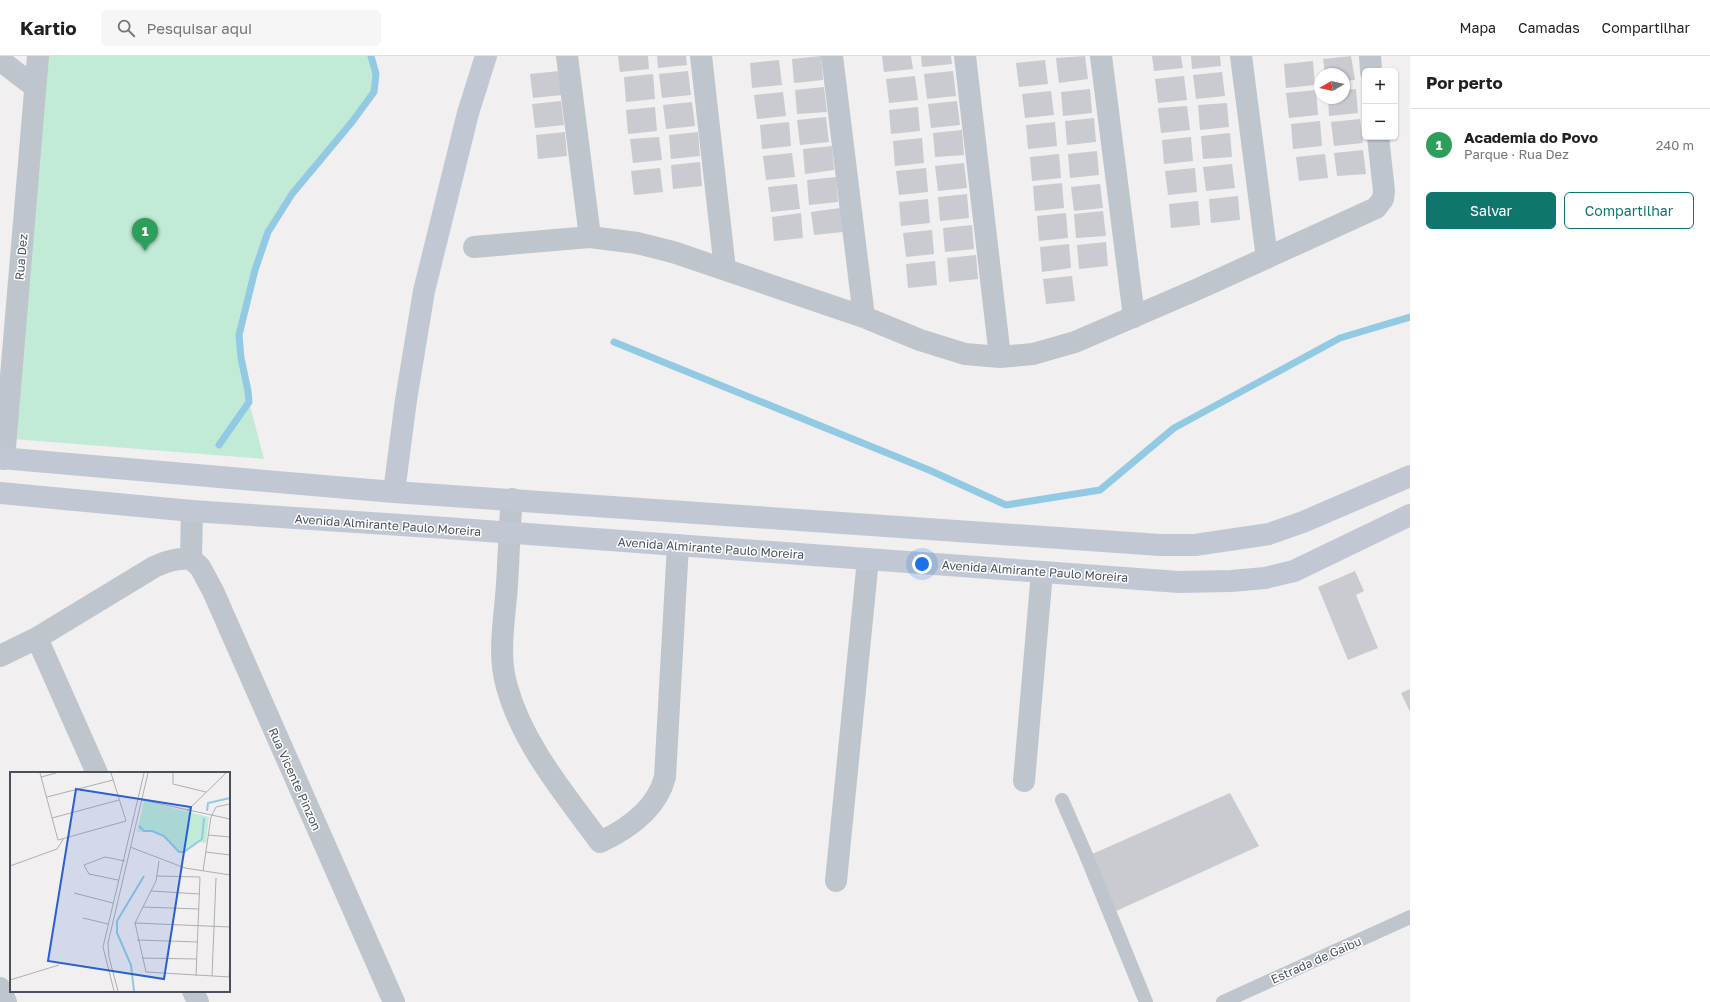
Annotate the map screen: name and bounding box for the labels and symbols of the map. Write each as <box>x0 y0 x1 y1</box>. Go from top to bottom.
north arrow <box>1314 68 1350 104</box>
pin: 1 <box>132 218 158 251</box>
street label: Rua Dez <box>12 233 30 281</box>
street label: Avenida Almirante Paulo Moreira <box>294 511 482 539</box>
street label: Avenida Almirante Paulo Moreira <box>617 534 805 562</box>
your location <box>912 554 932 574</box>
street label: Avenida Almirante Paulo Moreira <box>941 557 1129 585</box>
street label: Rua Vicente Pinzon <box>266 725 324 833</box>
inset map <box>10 772 230 992</box>
street label: Estrada de Gaibu <box>1268 933 1364 987</box>

